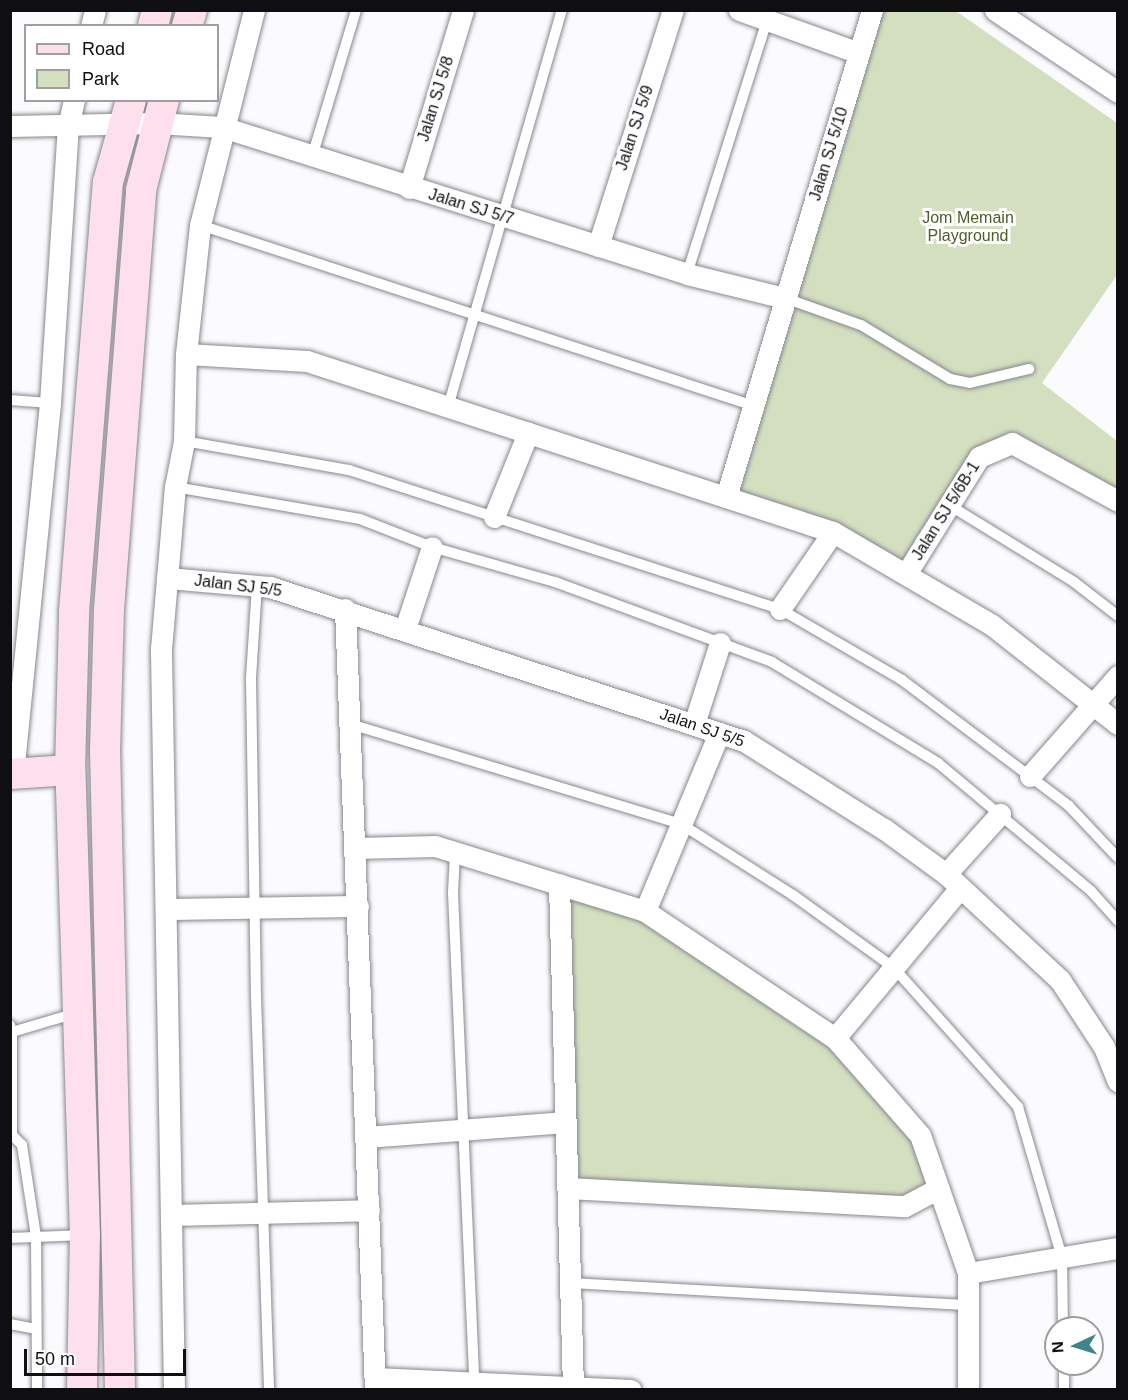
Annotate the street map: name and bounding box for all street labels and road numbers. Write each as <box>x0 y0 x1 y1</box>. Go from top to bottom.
street label: Jalan SJ 5/8 <box>414 54 458 144</box>
street label: Jalan SJ 5/9 <box>612 83 658 173</box>
street label: Jalan SJ 5/10 <box>806 105 852 203</box>
street label: Jalan SJ 5/7 <box>426 185 516 229</box>
street label: Jalan SJ 5/6B-1 <box>908 458 984 564</box>
street label: Jalan SJ 5/5 <box>193 571 283 601</box>
street label: Jalan SJ 5/5 <box>657 705 747 751</box>

